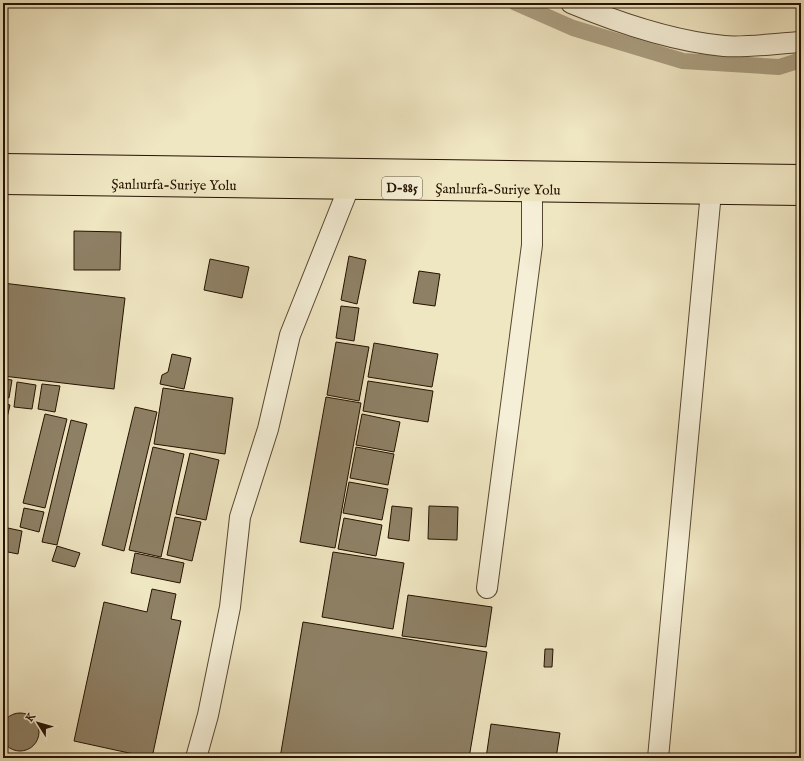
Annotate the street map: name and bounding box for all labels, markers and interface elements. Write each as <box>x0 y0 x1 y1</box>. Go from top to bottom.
street label: Şanlıurfa-Suriye Yolu <box>111 175 237 195</box>
road number: D-885 <box>382 177 422 199</box>
street label: Şanlıurfa-Suriye Yolu <box>435 180 561 200</box>
north arrow <box>18 703 58 743</box>
text: K <box>23 709 39 725</box>

